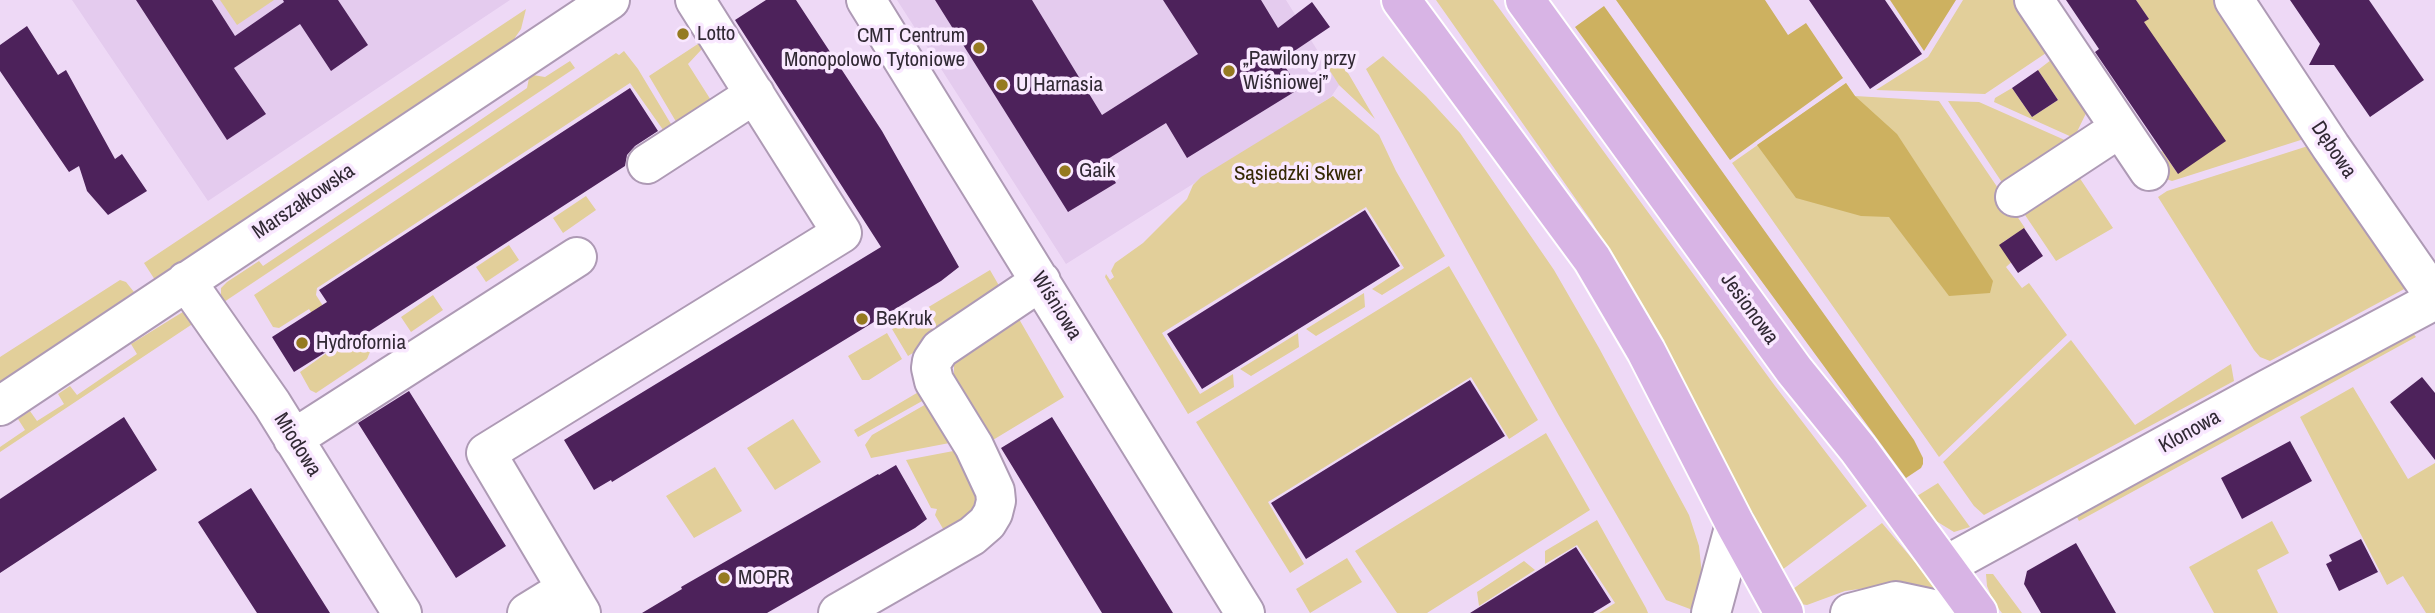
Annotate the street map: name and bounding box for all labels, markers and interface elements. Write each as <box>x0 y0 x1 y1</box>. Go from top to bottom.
place label: Lotto <box>697 21 735 47</box>
place label: CMT Centrum Monopolowo Tytoniowe <box>784 23 965 73</box>
marker: Lotto <box>675 26 691 42</box>
marker: CMT Centrum Monopolowo Tytoniowe <box>971 40 987 56</box>
place label: „Pawilony przy Wiśniowej” <box>1243 46 1356 96</box>
marker: „Pawilony przy Wiśniowej” <box>1221 63 1237 79</box>
place label: U Harnasia <box>1016 72 1103 98</box>
marker: U Harnasia <box>994 77 1010 93</box>
street label: Dębowa <box>2305 117 2361 183</box>
place label: Gaik <box>1079 158 1115 184</box>
street label: Marszałkowska <box>248 159 360 245</box>
park label: Sąsiedzki Skwer <box>1234 161 1362 187</box>
marker: Gaik <box>1057 163 1073 179</box>
street label: Wiśniowa <box>1025 267 1087 345</box>
street label: Jesionowa <box>1715 268 1783 350</box>
place label: BeKruk <box>876 306 932 332</box>
marker: BeKruk <box>854 311 870 327</box>
place label: Hydrofornia <box>316 330 406 356</box>
marker: Hydrofornia <box>294 335 310 351</box>
street label: Klonowa <box>2155 405 2225 459</box>
street label: Miodowa <box>268 409 326 481</box>
place label: MOPR <box>738 565 790 591</box>
marker: MOPR <box>716 570 732 586</box>

